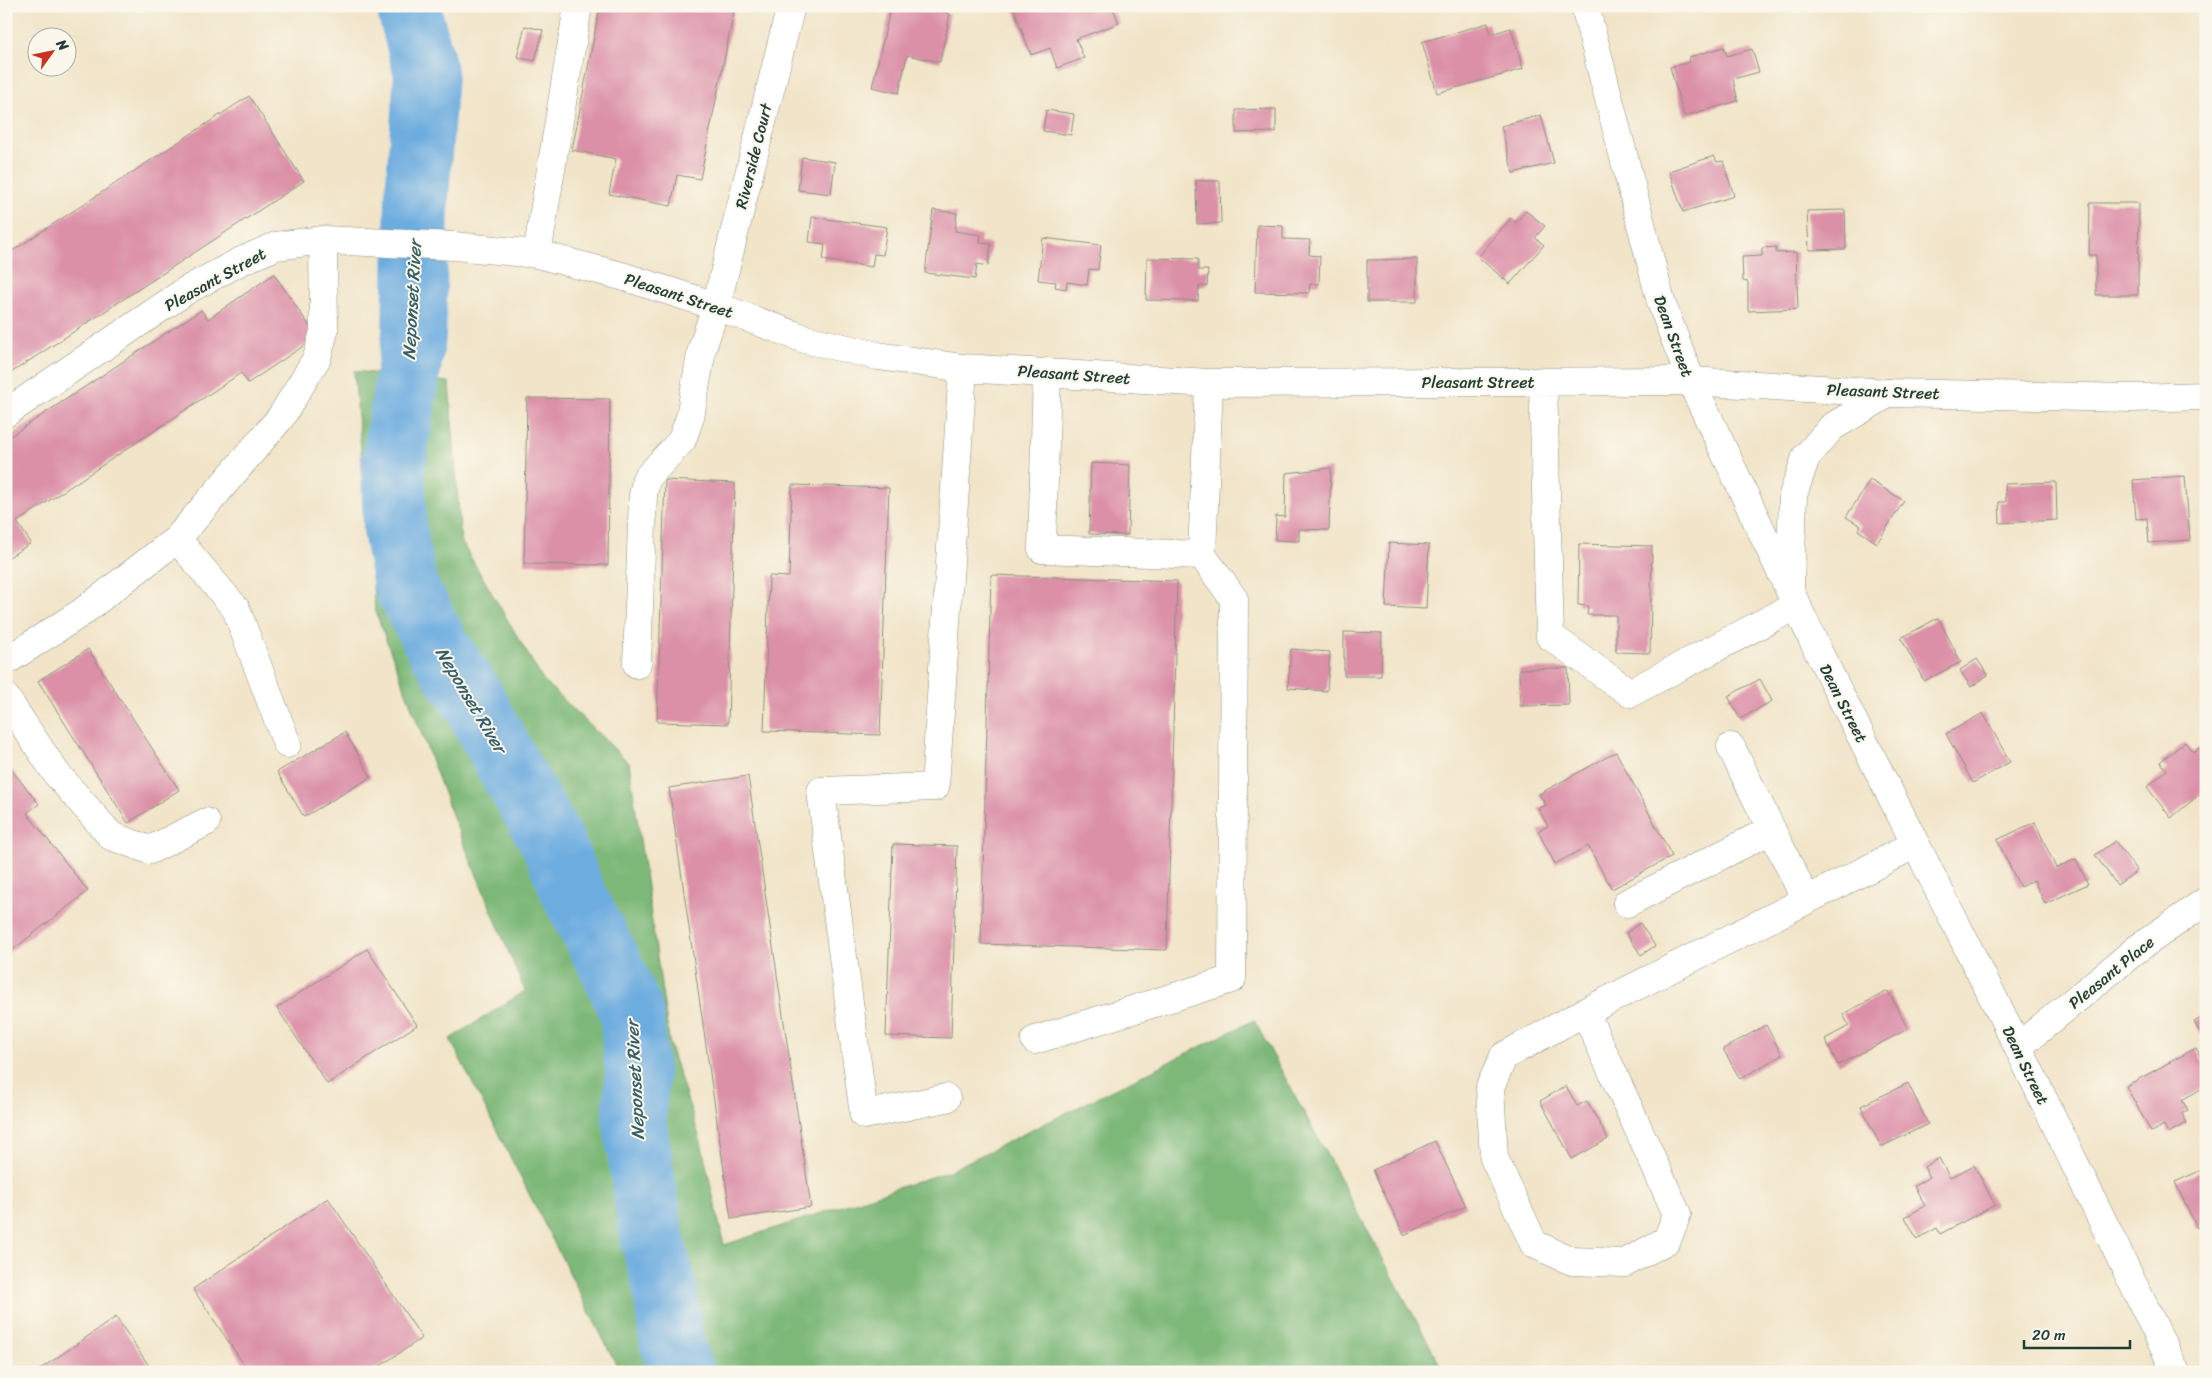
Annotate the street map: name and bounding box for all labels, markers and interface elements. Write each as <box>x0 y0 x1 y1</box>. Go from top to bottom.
north arrow <box>28 28 78 78</box>
text: N <box>49 33 76 56</box>
street label: Riverside Court <box>726 100 781 212</box>
water label: Neponset River <box>393 236 431 361</box>
street label: Pleasant Street <box>159 239 272 319</box>
street label: Pleasant Street <box>621 264 737 327</box>
street label: Dean Street <box>1645 291 1702 381</box>
street label: Pleasant Street <box>1017 356 1131 393</box>
street label: Pleasant Street <box>1422 368 1534 397</box>
street label: Pleasant Street <box>1826 375 1940 408</box>
water label: Neponset River <box>426 641 517 763</box>
street label: Dean Street <box>1811 659 1876 748</box>
street label: Pleasant Place <box>2062 928 2161 1016</box>
water label: Neponset River <box>616 1016 654 1141</box>
street label: Dean Street <box>1994 1021 2057 1110</box>
scale bar <box>2024 1318 2131 1350</box>
text: 20 m <box>2032 1322 2066 1348</box>

